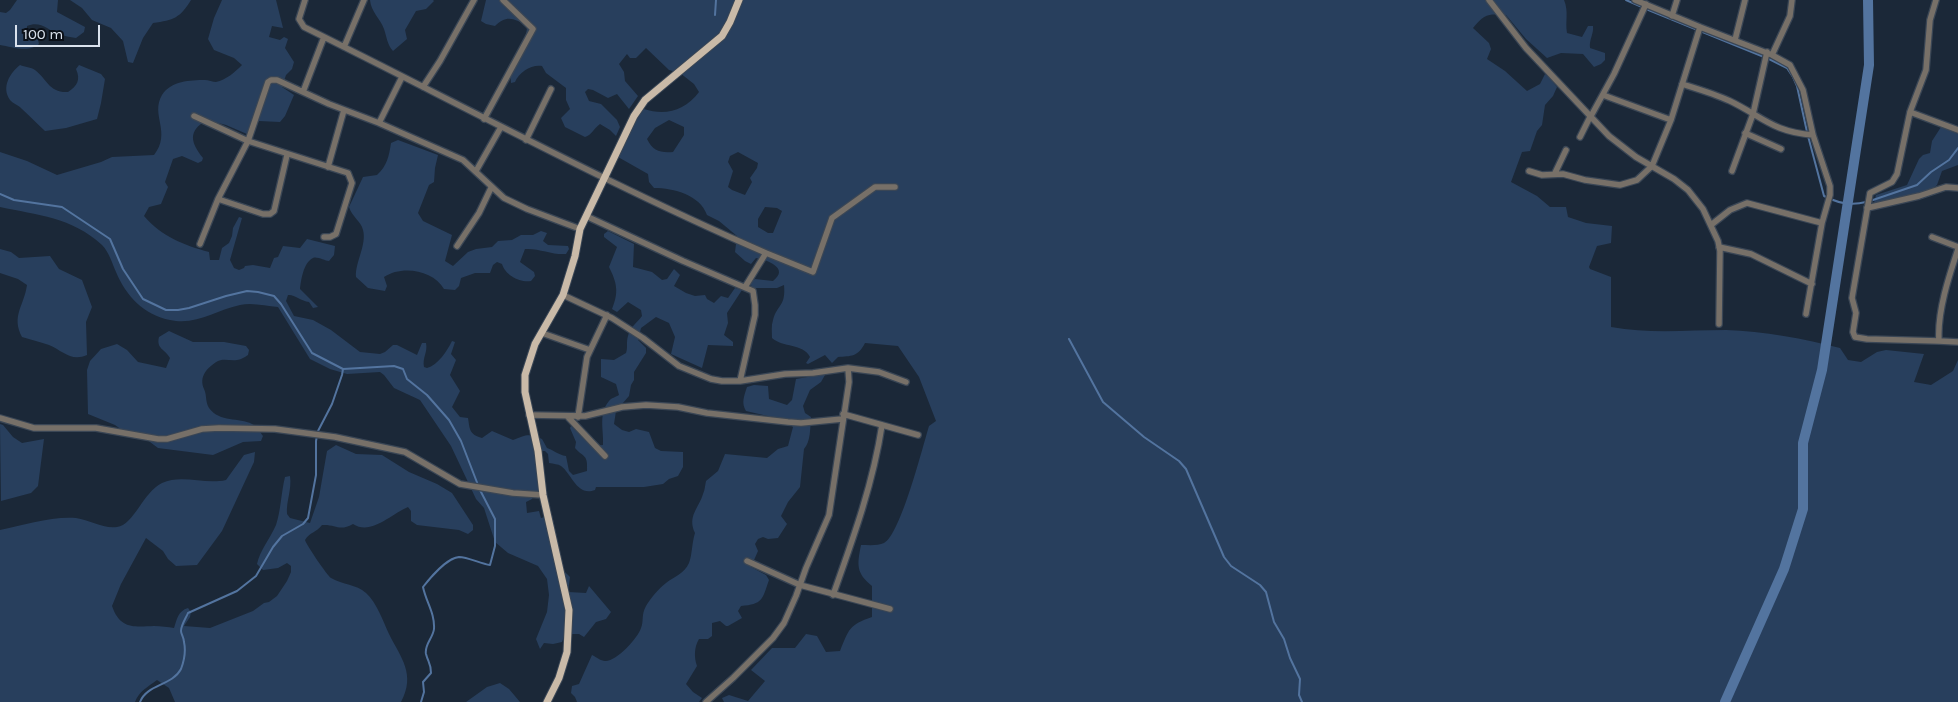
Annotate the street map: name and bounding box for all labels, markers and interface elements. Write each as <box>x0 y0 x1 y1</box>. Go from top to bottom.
scale bar <box>18 15 102 47</box>
text: 100 m <box>23 25 63 43</box>

